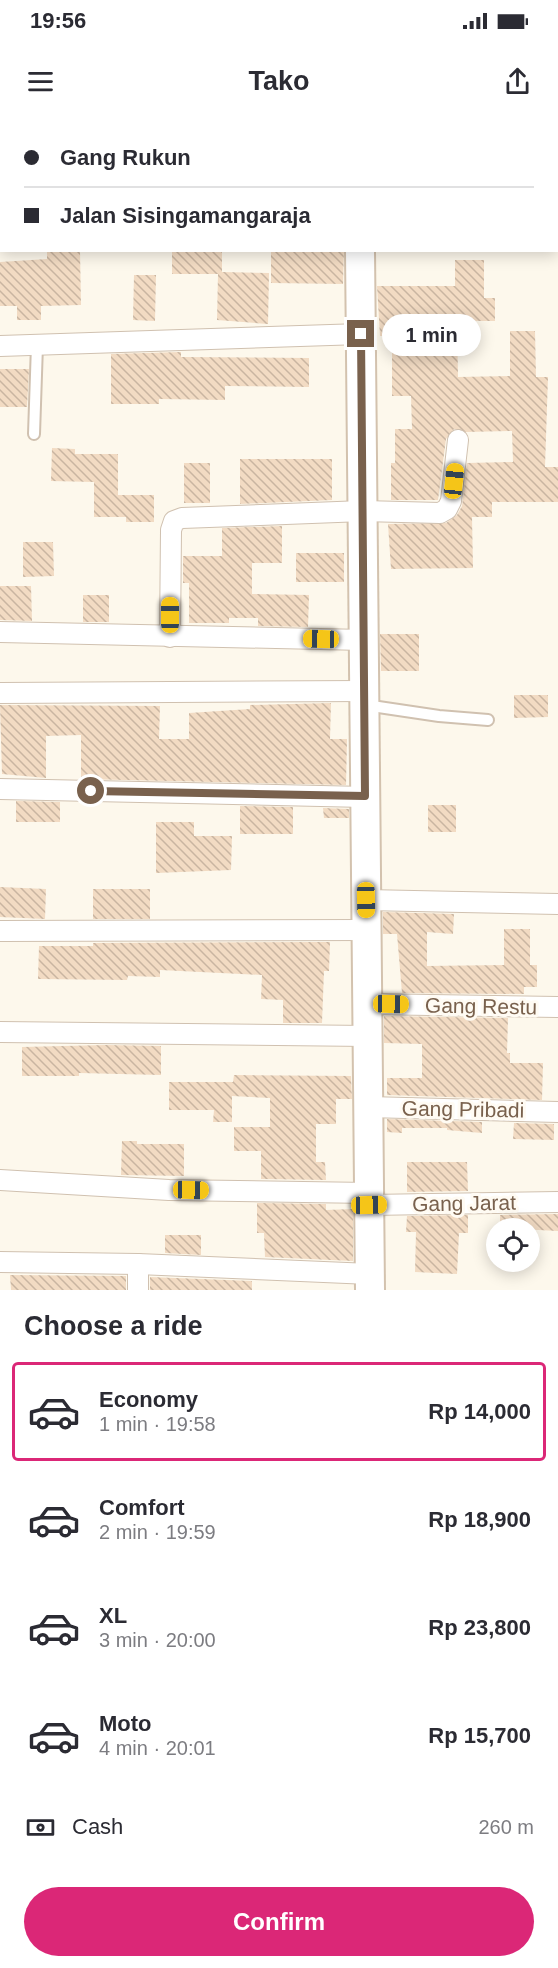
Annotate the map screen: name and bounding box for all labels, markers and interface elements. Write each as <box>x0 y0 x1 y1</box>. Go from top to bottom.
text: 19:56 <box>30 8 86 33</box>
icon: menu <box>24 65 57 98</box>
icon: share <box>501 65 534 98</box>
text: Tako <box>248 66 310 96</box>
text: Gang Rukun <box>60 145 191 170</box>
text: Jalan Sisingamangaraja <box>60 203 311 228</box>
callout: 1 min <box>382 313 481 355</box>
route end <box>347 320 374 347</box>
text: 1 min <box>405 324 458 346</box>
car <box>443 462 465 500</box>
car <box>161 597 179 633</box>
car <box>303 630 339 648</box>
route start <box>77 777 104 804</box>
car <box>357 882 375 918</box>
street label: Gang Restu <box>425 994 537 1018</box>
car <box>373 995 409 1013</box>
street label: Gang Pribadi <box>402 1096 524 1122</box>
car <box>173 1181 209 1199</box>
street label: Gang Jarat <box>412 1191 516 1215</box>
car <box>351 1196 387 1214</box>
map controls <box>486 1218 540 1272</box>
button: locate <box>486 1218 540 1272</box>
text: Choose a ride <box>24 1311 203 1341</box>
icon: car <box>27 1385 81 1439</box>
text: Economy <box>99 1387 198 1412</box>
text: Rp 14,000 <box>428 1399 531 1424</box>
text: 1 min · 19:58 <box>99 1413 216 1435</box>
icon: car <box>27 1493 81 1547</box>
text: Comfort <box>99 1495 185 1520</box>
text: Rp 18,900 <box>428 1507 531 1532</box>
text: 2 min · 19:59 <box>99 1521 216 1543</box>
icon: car <box>27 1601 81 1655</box>
text: XL <box>99 1603 127 1628</box>
text: Rp 23,800 <box>428 1615 531 1640</box>
text: 3 min · 20:00 <box>99 1629 216 1651</box>
icon: car <box>27 1709 81 1763</box>
text: Moto <box>99 1711 152 1736</box>
text: Rp 15,700 <box>428 1723 531 1748</box>
text: 4 min · 20:01 <box>99 1737 216 1759</box>
icon: cash <box>24 1811 57 1844</box>
text: Cash <box>72 1814 123 1839</box>
text: 260 m <box>478 1816 534 1838</box>
button: Confirm <box>24 1887 534 1956</box>

